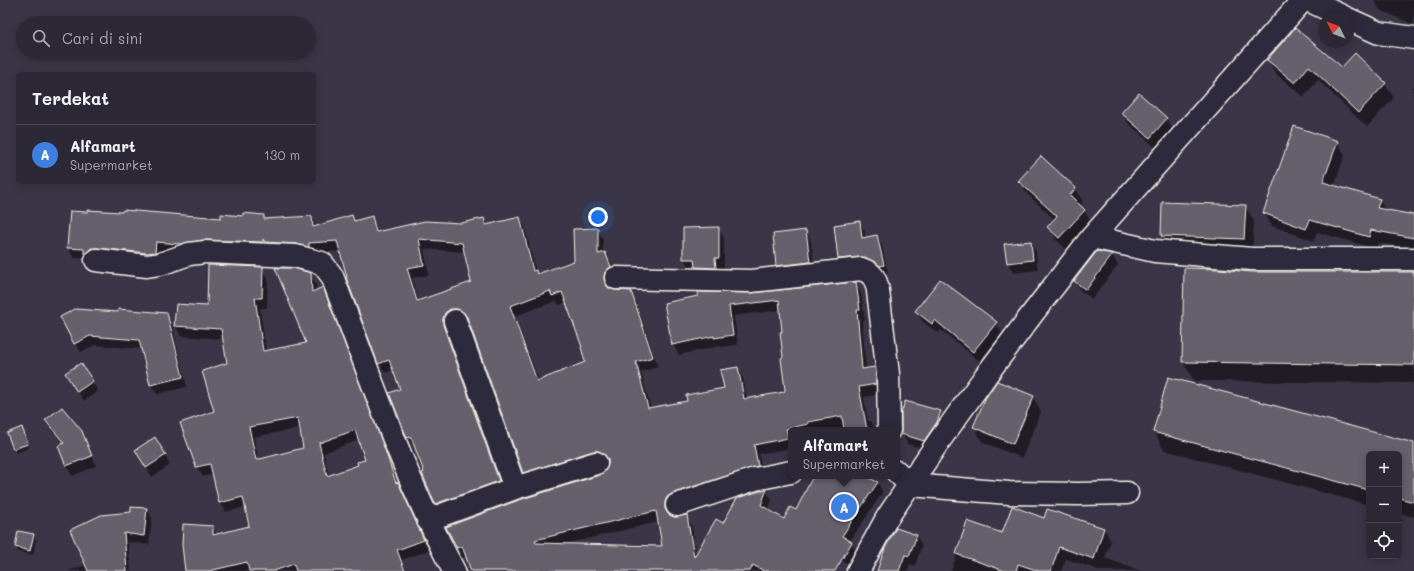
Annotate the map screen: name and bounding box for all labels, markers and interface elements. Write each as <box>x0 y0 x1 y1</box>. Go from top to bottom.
north arrow <box>1318 12 1354 48</box>
search box <box>16 16 316 60</box>
icon: search <box>30 27 52 49</box>
text: Cari di sini <box>62 28 143 48</box>
text: Terdekat <box>32 87 109 109</box>
text: Alfamart <box>70 136 136 156</box>
text: A <box>40 146 50 163</box>
text: 130 m <box>264 146 300 163</box>
text: Supermarket <box>70 156 153 173</box>
your location <box>588 207 608 227</box>
popup <box>788 427 900 479</box>
text: Alfamart <box>803 435 868 455</box>
map controls <box>1366 451 1402 559</box>
button: + <box>1366 451 1402 487</box>
text: Supermarket <box>803 455 885 472</box>
button: − <box>1366 487 1402 523</box>
pin: A <box>831 492 857 522</box>
button: locate <box>1366 523 1402 559</box>

